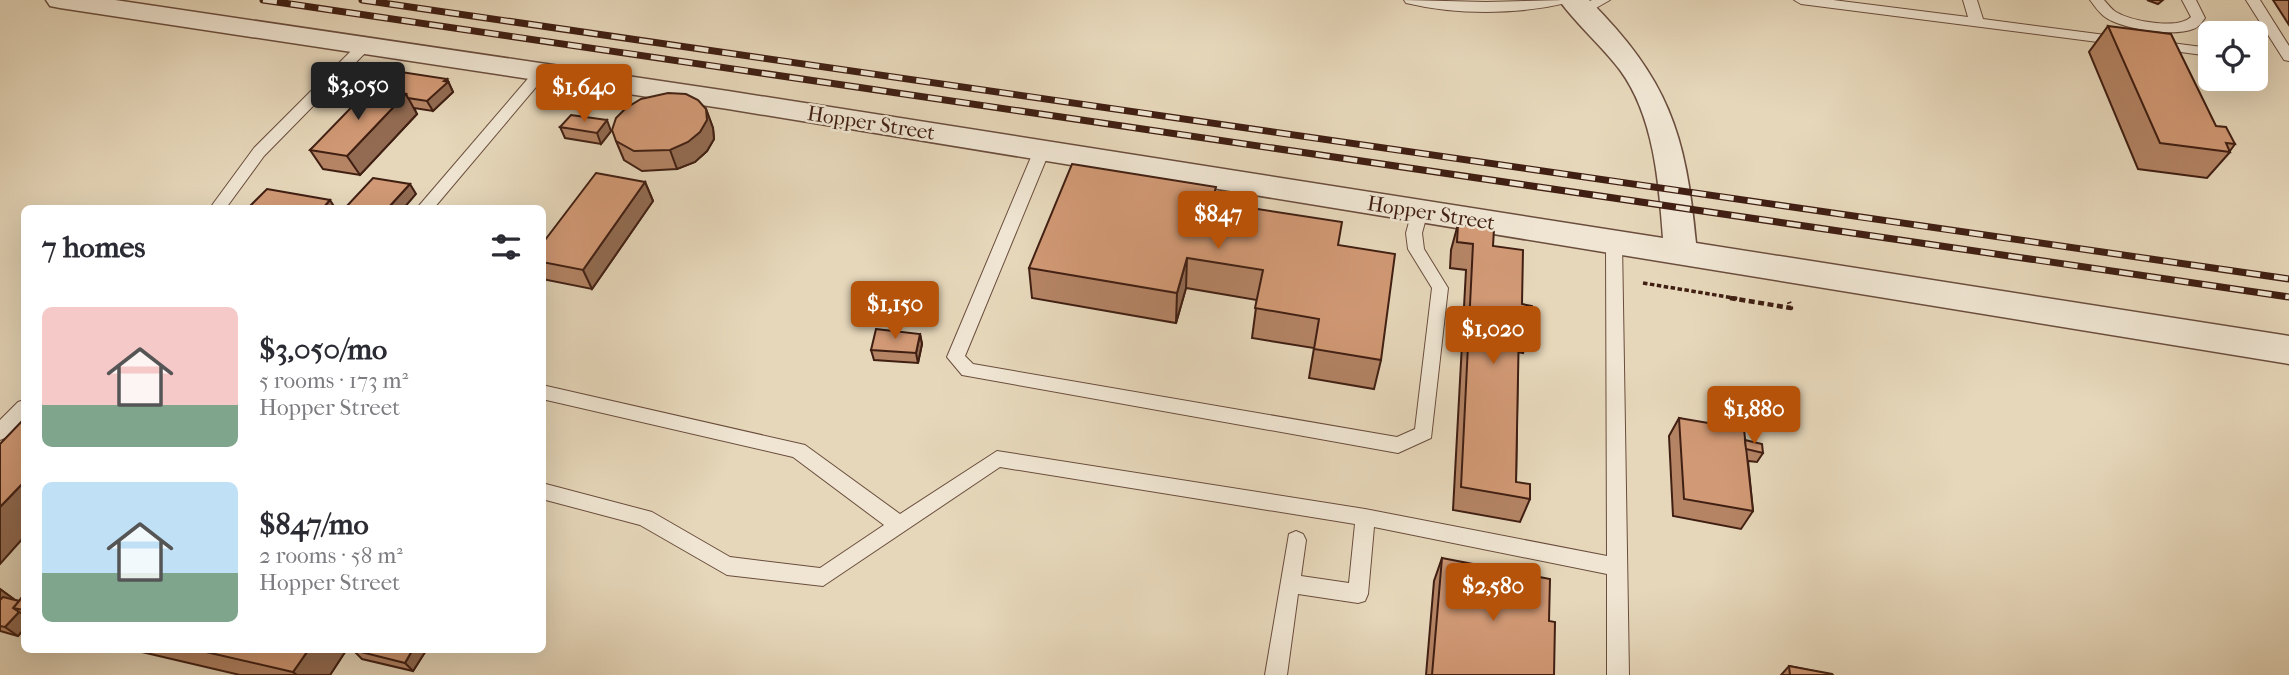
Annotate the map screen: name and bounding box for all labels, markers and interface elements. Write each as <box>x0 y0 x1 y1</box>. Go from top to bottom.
map controls <box>2198 21 2268 91</box>
button: locate <box>2198 21 2268 91</box>
pin: $3,050 <box>301 62 415 122</box>
pin: $1,640 <box>527 64 641 124</box>
text: $3,050 <box>327 71 389 98</box>
text: $1,640 <box>552 73 616 100</box>
street label: Hopper Street <box>805 101 937 145</box>
pin: $847 <box>1177 191 1259 251</box>
street label: Hopper Street <box>1365 191 1497 235</box>
text: $847 <box>1194 200 1242 227</box>
icon: filters <box>487 228 525 266</box>
text: 7 homes <box>42 230 145 265</box>
pin: $1,150 <box>838 282 952 341</box>
text: $1,150 <box>867 290 923 317</box>
pin: $1,020 <box>1436 306 1550 366</box>
text: $1,020 <box>1462 315 1524 342</box>
text: $3,050/mo <box>259 332 387 367</box>
icon: home <box>98 335 182 419</box>
text: 5 rooms · 173 m² <box>259 367 408 394</box>
pin: $1,880 <box>1697 386 1811 446</box>
text: Hopper Street <box>259 394 400 421</box>
text: $1,880 <box>1723 395 1785 422</box>
text: $847/mo <box>259 507 369 542</box>
icon: home <box>98 510 182 594</box>
text: 2 rooms · 58 m² <box>259 542 403 569</box>
pin: $2,580 <box>1436 564 1550 623</box>
text: Hopper Street <box>259 569 400 596</box>
text: $2,580 <box>1462 572 1524 599</box>

